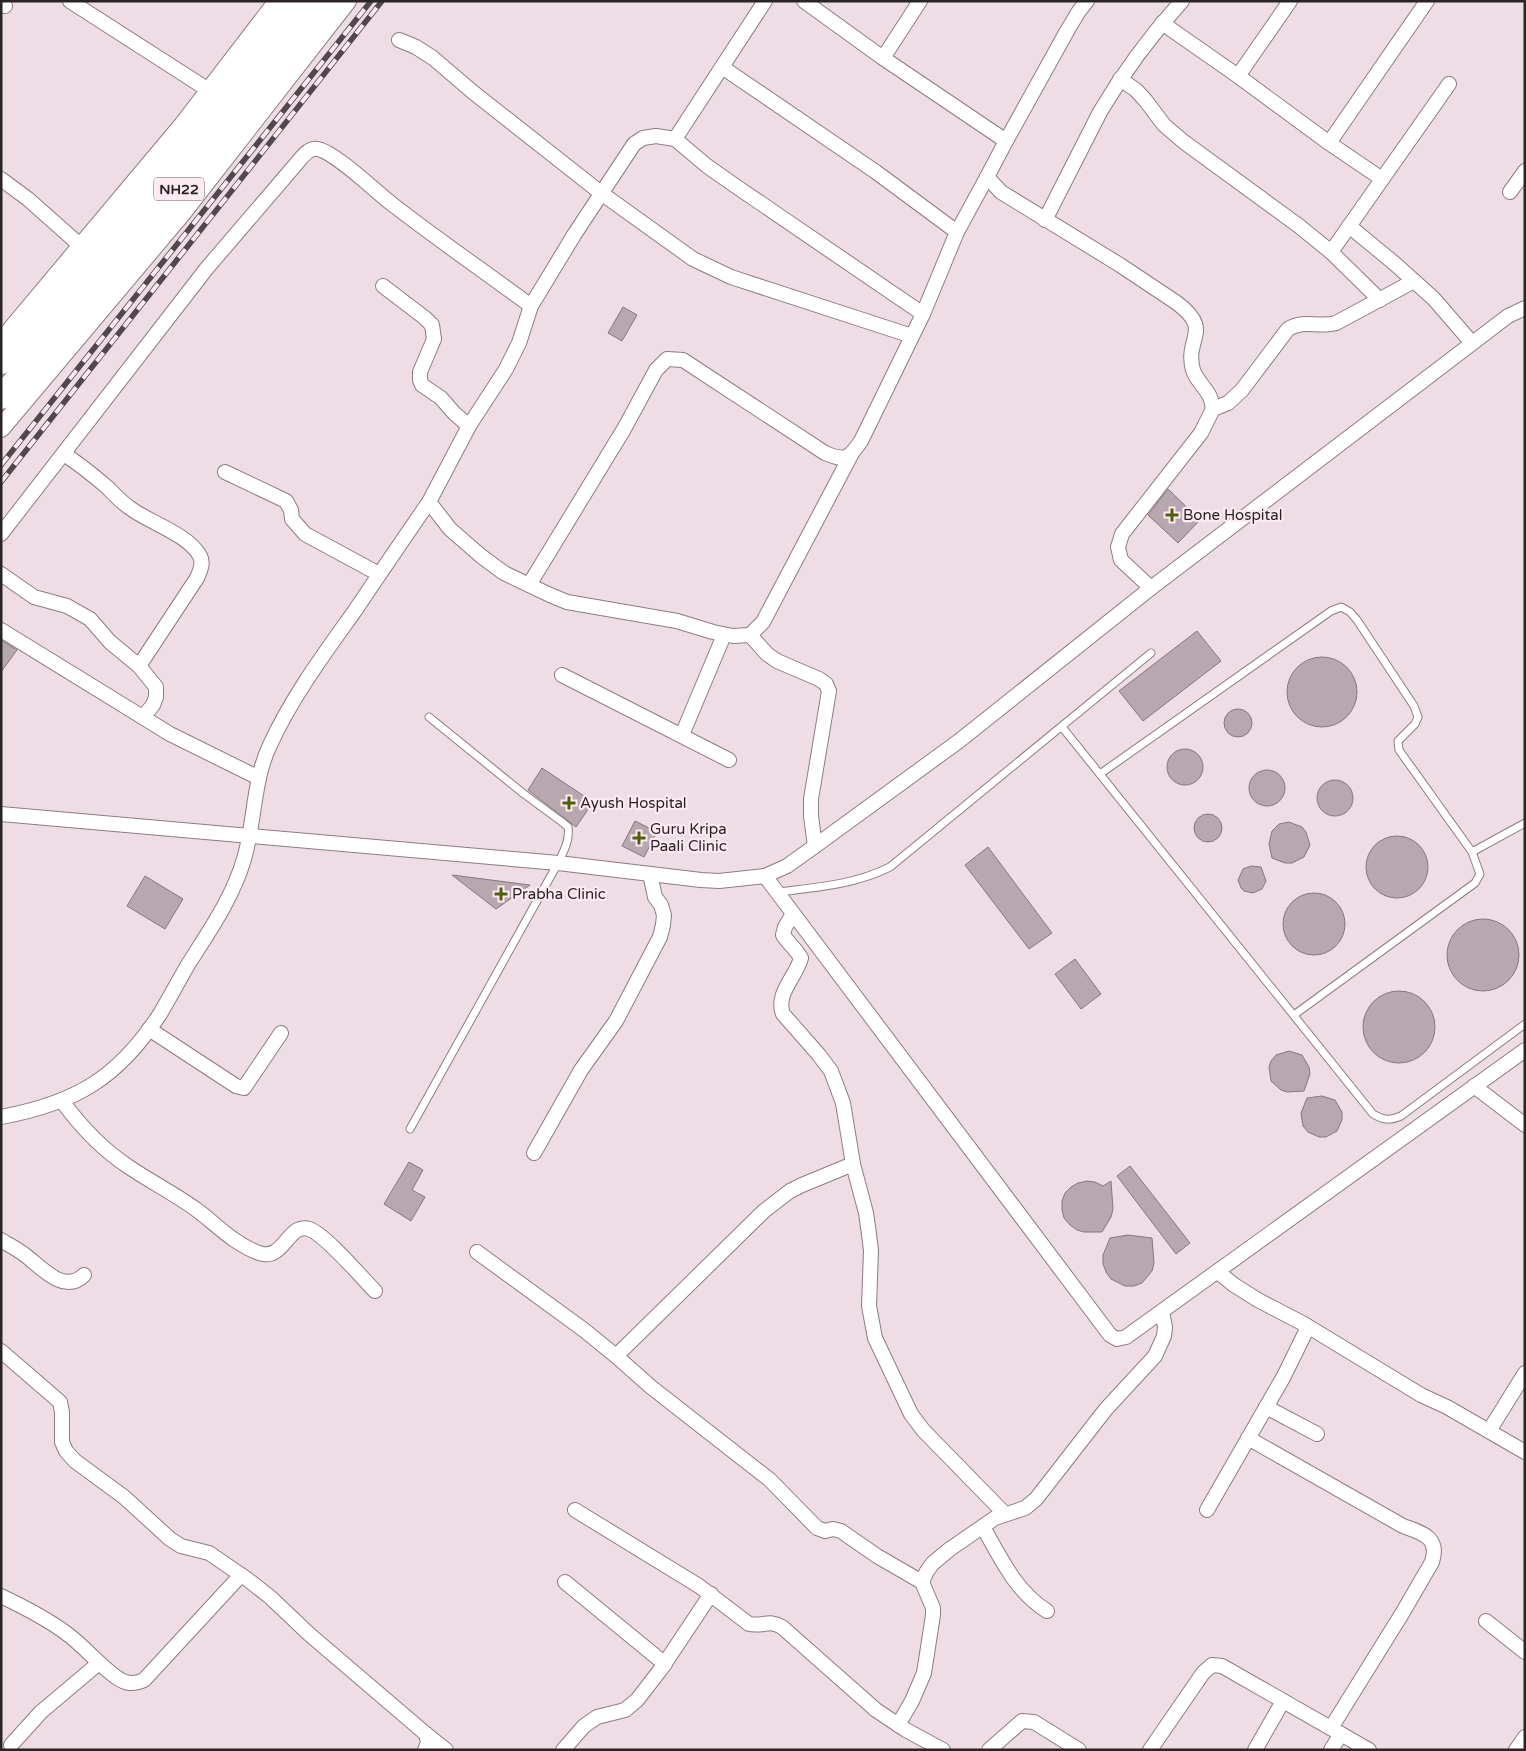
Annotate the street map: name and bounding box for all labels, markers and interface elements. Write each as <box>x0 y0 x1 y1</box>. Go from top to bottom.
road number: NH22 <box>154 178 204 200</box>
place label: Bone Hospital <box>1183 506 1283 524</box>
marker: Bone Hospital <box>1165 508 1179 522</box>
place label: Ayush Hospital <box>580 794 687 812</box>
marker: Ayush Hospital <box>562 796 576 810</box>
place label: Guru Kripa Paali Clinic <box>650 820 727 855</box>
marker: Guru Kripa Paali Clinic <box>632 831 646 845</box>
place label: Prabha Clinic <box>512 885 606 903</box>
marker: Prabha Clinic <box>494 887 508 901</box>

